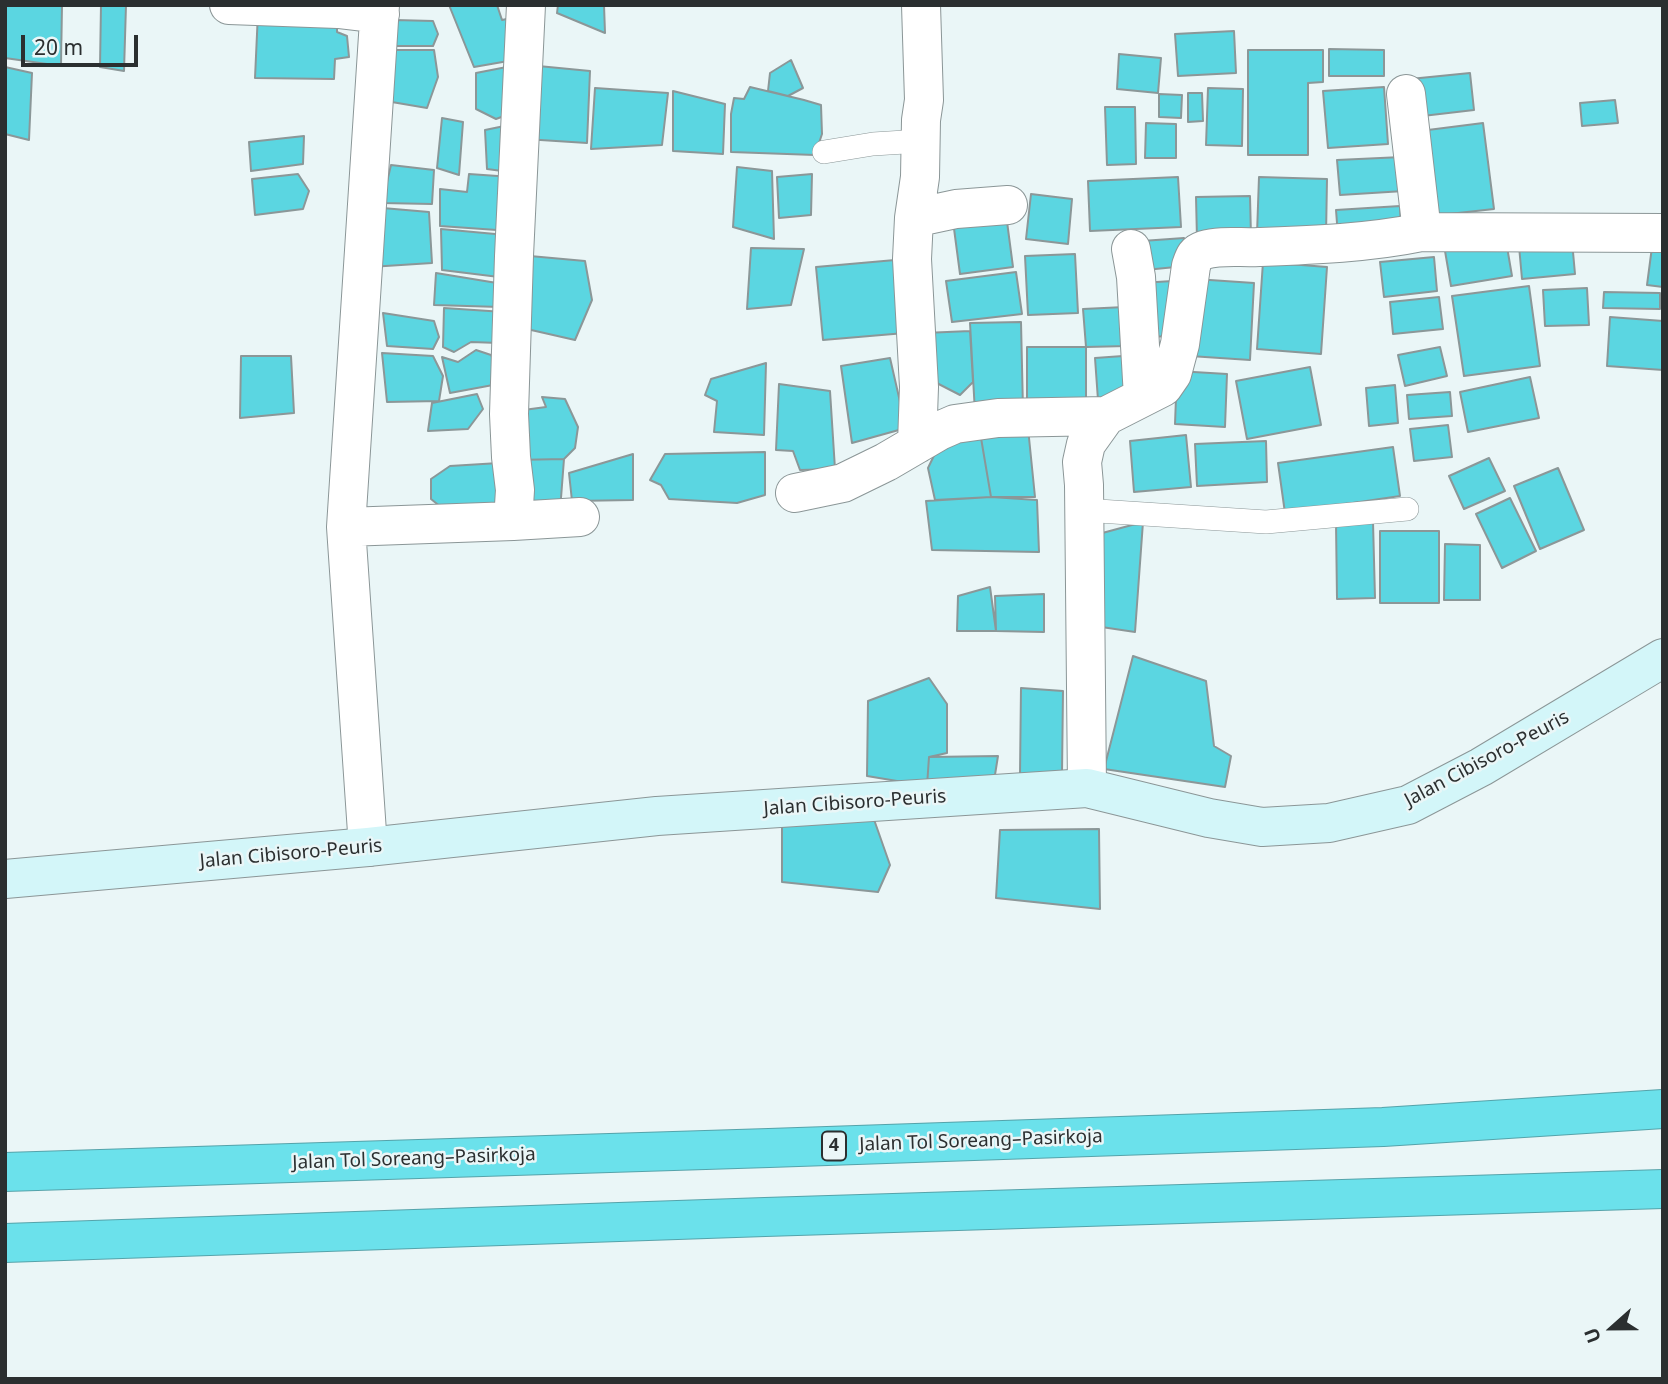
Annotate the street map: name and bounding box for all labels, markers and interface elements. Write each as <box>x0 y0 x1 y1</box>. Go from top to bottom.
scale bar <box>24 21 142 65</box>
text: 20 m <box>34 33 83 61</box>
street label: Jalan Cibisoro-Peuris <box>1401 706 1573 812</box>
street label: Jalan Cibisoro-Peuris <box>763 785 947 821</box>
street label: Jalan Cibisoro-Peuris <box>199 835 383 873</box>
street label: Jalan Tol Soreang–Pasirkoja <box>859 1125 1103 1157</box>
road number: 4 <box>822 1132 846 1161</box>
street label: Jalan Tol Soreang–Pasirkoja <box>292 1143 536 1175</box>
north arrow <box>1577 1293 1647 1363</box>
text: U <box>1578 1324 1607 1347</box>

